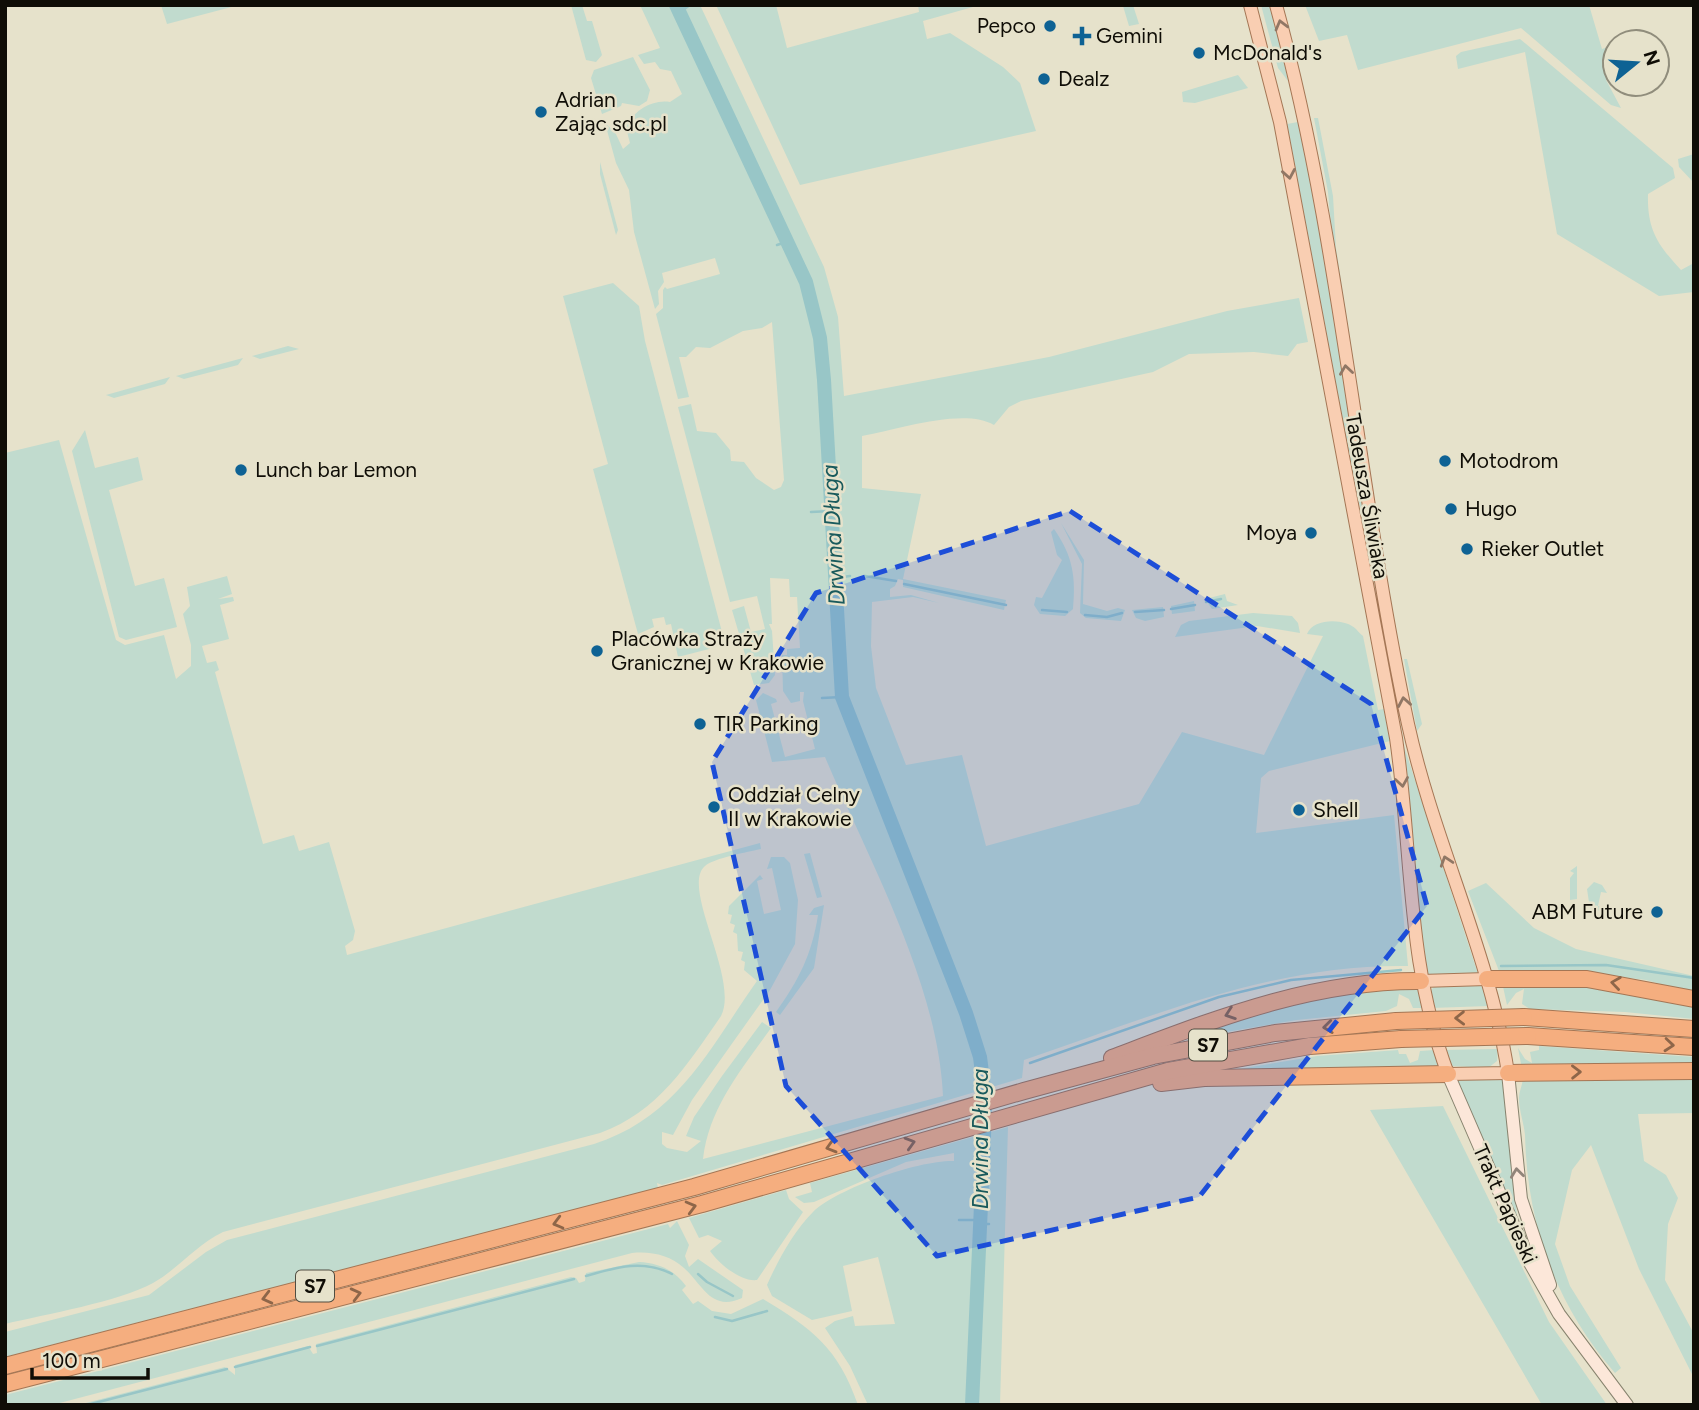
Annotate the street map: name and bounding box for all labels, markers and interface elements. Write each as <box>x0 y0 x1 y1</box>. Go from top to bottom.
place label: Pepco <box>977 13 1036 38</box>
marker: Pepco <box>1042 18 1058 34</box>
one-way arrow <box>1275 19 1290 31</box>
place label: Gemini <box>1096 23 1163 48</box>
marker: Gemini <box>1074 28 1090 44</box>
north arrow <box>1601 28 1671 98</box>
place label: McDonald's <box>1213 40 1322 65</box>
marker: McDonald's <box>1191 45 1207 61</box>
text: N <box>1638 47 1665 68</box>
place label: Dealz <box>1058 66 1110 91</box>
marker: Dealz <box>1036 71 1052 87</box>
place label: Adrian Zając sdc.pl <box>555 87 667 136</box>
marker: Adrian Zając sdc.pl <box>533 104 549 120</box>
one-way arrow <box>1281 168 1296 180</box>
one-way arrow <box>1339 364 1354 376</box>
street label: Tadeusza Śliwiaka <box>1341 411 1394 581</box>
place label: Motodrom <box>1459 448 1558 473</box>
marker: Motodrom <box>1437 453 1453 469</box>
place label: Lunch bar Lemon <box>255 457 417 482</box>
marker: Lunch bar Lemon <box>233 462 249 478</box>
water label: Drwina Długa <box>815 464 851 606</box>
place label: Hugo <box>1465 496 1517 521</box>
marker: Hugo <box>1443 501 1459 517</box>
place label: Moya <box>1246 520 1297 545</box>
marker: Moya <box>1303 525 1319 541</box>
place label: Rieker Outlet <box>1481 536 1604 561</box>
marker: Rieker Outlet <box>1459 541 1475 557</box>
place label: Placówka Straży Granicznej w Krakowie <box>611 626 824 675</box>
marker: Placówka Straży Granicznej w Krakowie <box>589 643 605 659</box>
one-way arrow <box>1397 696 1412 707</box>
place label: TIR Parking <box>714 711 818 736</box>
marker: TIR Parking <box>692 716 708 732</box>
one-way arrow <box>1395 776 1410 788</box>
place label: Oddział Celny II w Krakowie <box>728 782 860 831</box>
place label: Shell <box>1313 797 1358 822</box>
marker: Oddział Celny II w Krakowie <box>706 799 722 815</box>
marker: Shell <box>1291 802 1307 818</box>
one-way arrow <box>1440 855 1454 867</box>
place label: ABM Future <box>1532 899 1643 924</box>
marker: ABM Future <box>1649 904 1665 920</box>
one-way arrow <box>1610 975 1622 990</box>
one-way arrow <box>1224 1006 1236 1020</box>
one-way arrow <box>1454 1010 1465 1026</box>
one-way arrow <box>1322 1019 1334 1034</box>
road number: S7 <box>1189 1030 1227 1060</box>
one-way arrow <box>1663 1037 1675 1052</box>
one-way arrow <box>1571 1064 1582 1080</box>
water label: Drwina Długa <box>966 1068 994 1210</box>
one-way arrow <box>903 1137 915 1152</box>
one-way arrow <box>825 1139 837 1154</box>
street label: Trakt Papieski <box>1468 1140 1543 1267</box>
one-way arrow <box>1509 1167 1524 1179</box>
one-way arrow <box>685 1201 697 1215</box>
one-way arrow <box>552 1215 564 1229</box>
road number: S7 <box>296 1270 334 1302</box>
one-way arrow <box>350 1288 362 1302</box>
one-way arrow <box>261 1290 273 1304</box>
scale bar <box>32 1336 147 1380</box>
text: 100 m <box>42 1348 101 1373</box>

